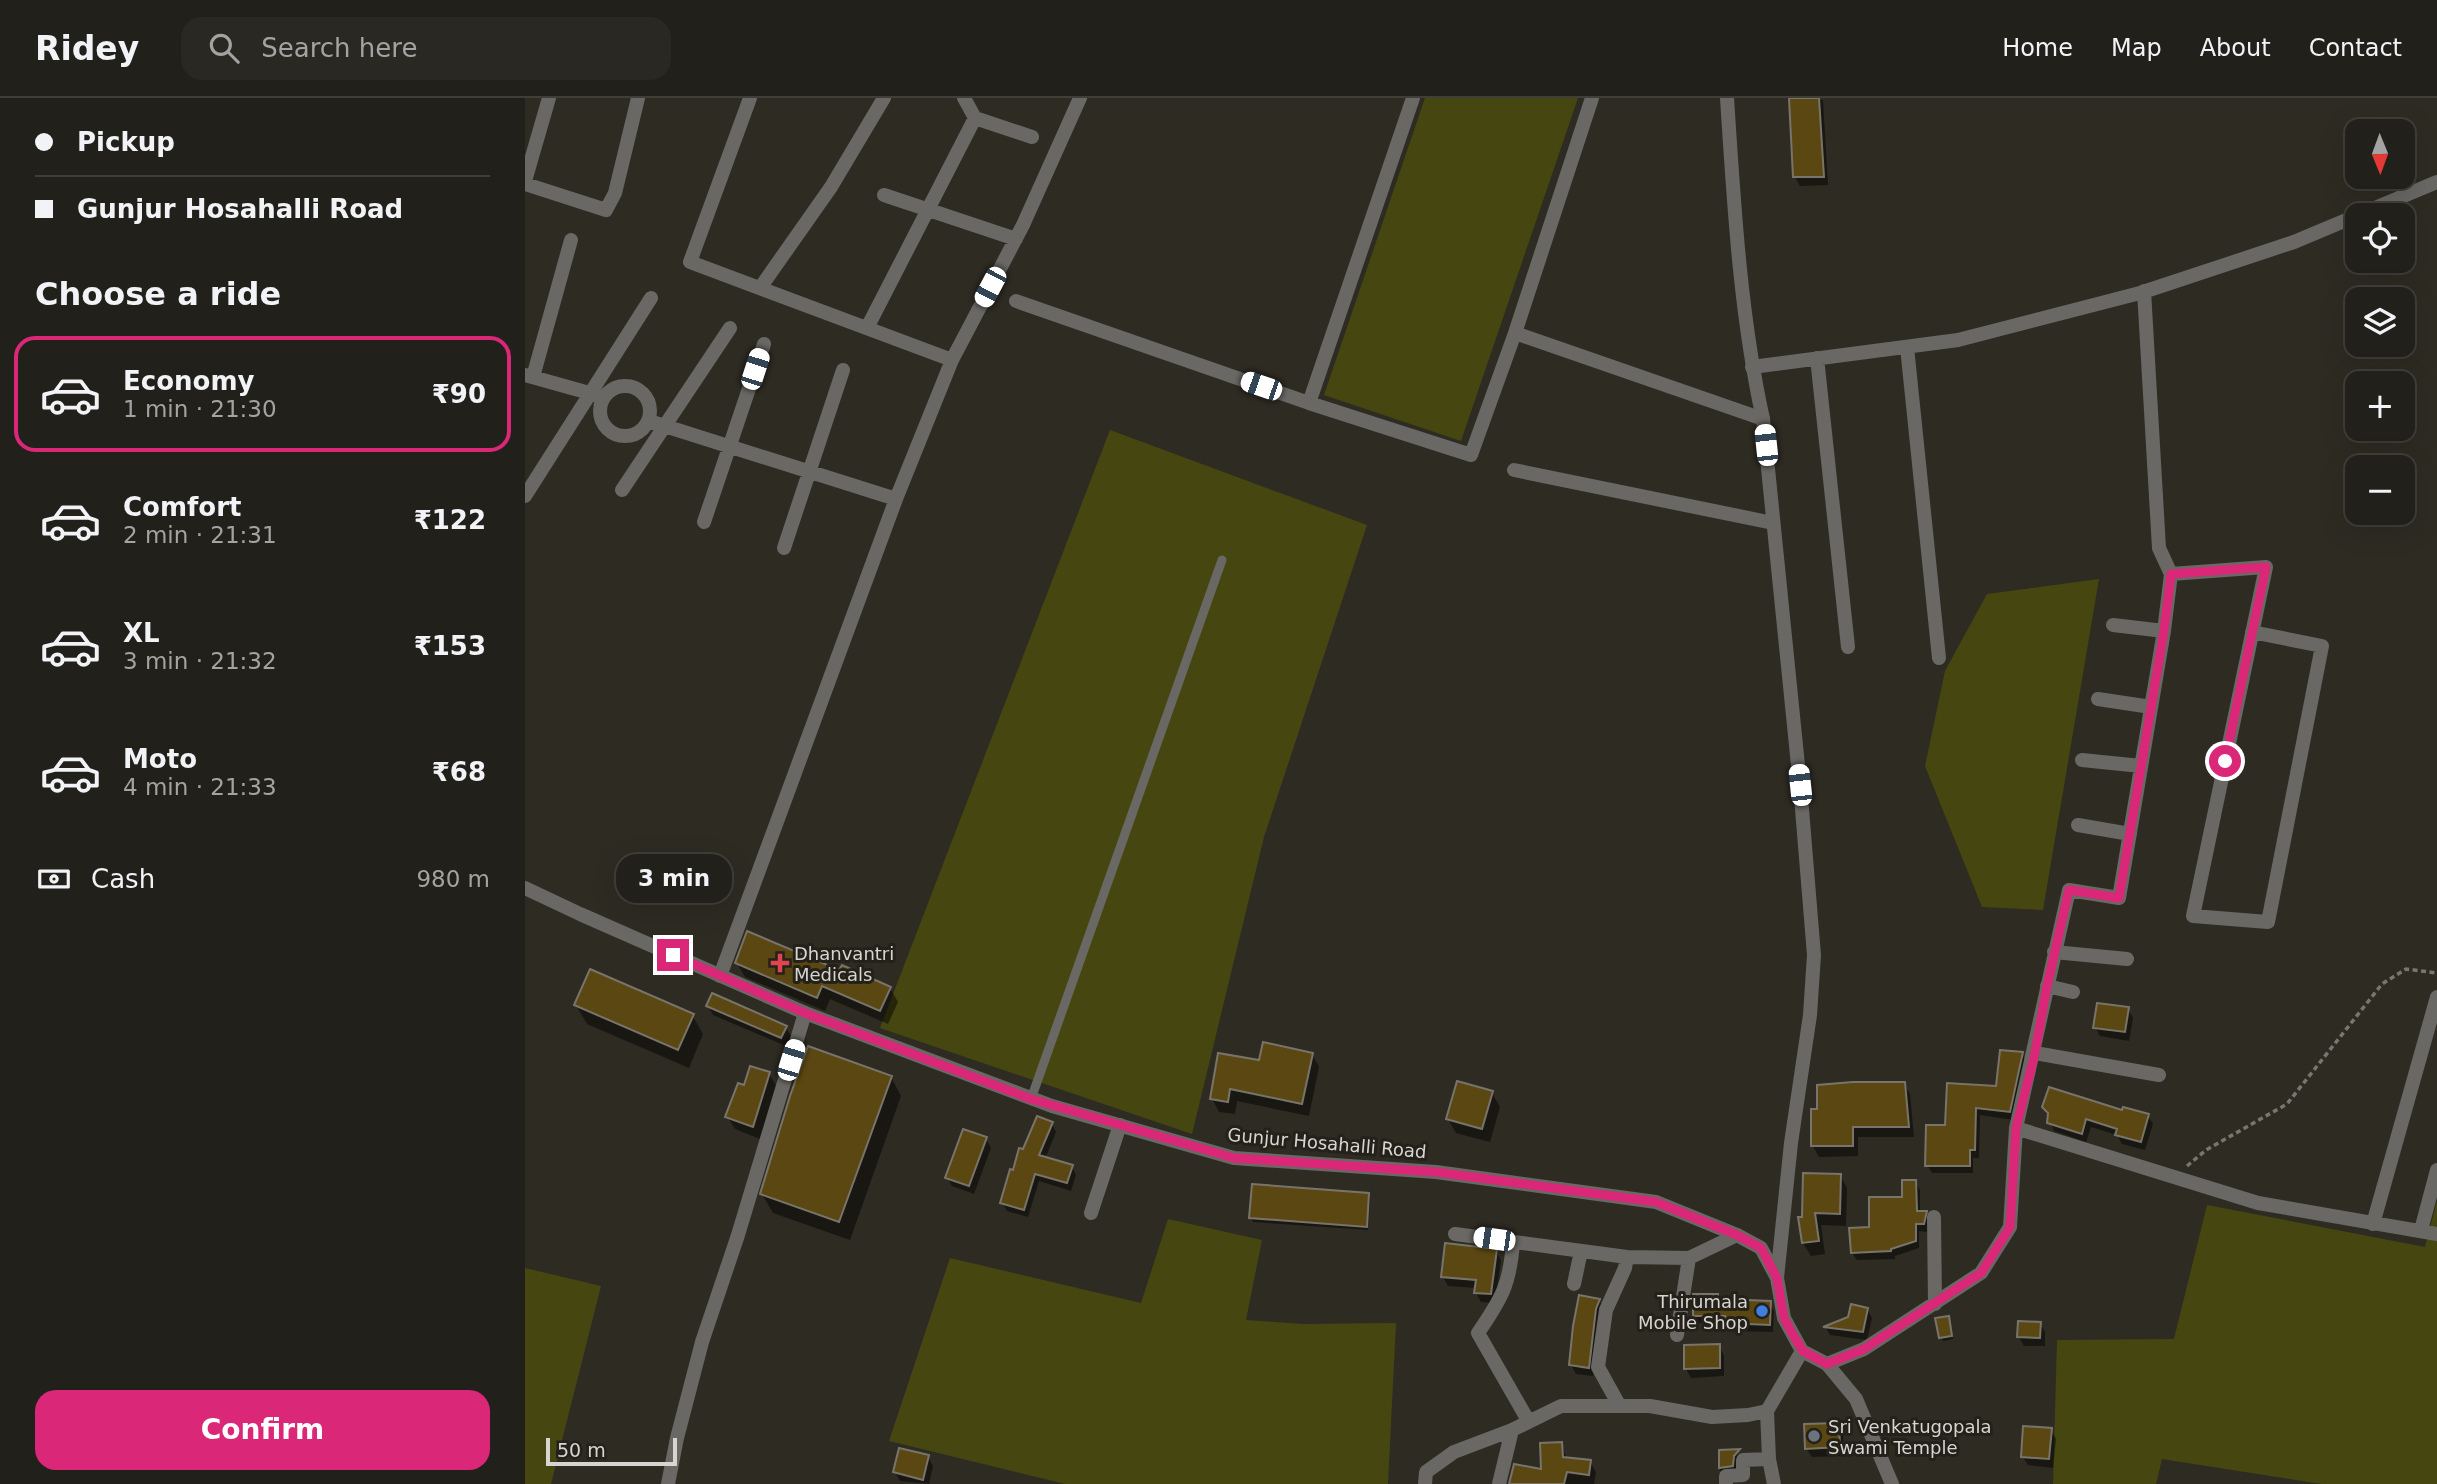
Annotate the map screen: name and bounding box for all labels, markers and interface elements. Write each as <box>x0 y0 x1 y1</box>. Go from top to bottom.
search box <box>181 17 671 80</box>
text: Ridey <box>35 29 139 68</box>
icon: search <box>205 29 243 67</box>
text: Search here <box>261 33 417 63</box>
text: Home <box>2002 34 2073 62</box>
text: Map <box>2111 34 2162 62</box>
text: About <box>2200 34 2271 62</box>
text: Contact <box>2309 34 2402 62</box>
north arrow <box>2345 119 2415 189</box>
map controls <box>2345 119 2415 525</box>
text: Pickup <box>77 127 175 157</box>
text: Gunjur Hosahalli Road <box>77 194 403 224</box>
button: locate <box>2345 203 2415 273</box>
car <box>971 264 1010 310</box>
text: Choose a ride <box>35 275 281 313</box>
button: layers <box>2345 287 2415 357</box>
car <box>739 346 772 392</box>
icon: car <box>39 363 102 426</box>
text: Economy <box>123 366 254 396</box>
car <box>1238 369 1285 403</box>
button: + <box>2345 371 2415 441</box>
text: ₹90 <box>432 379 486 409</box>
text: 1 min · 21:30 <box>123 396 277 422</box>
car <box>1754 423 1779 467</box>
button: − <box>2345 455 2415 525</box>
icon: car <box>39 489 102 552</box>
text: Comfort <box>123 492 241 522</box>
text: ₹122 <box>414 505 486 535</box>
text: 2 min · 21:31 <box>123 522 277 548</box>
icon: car <box>39 615 102 678</box>
text: XL <box>123 618 160 648</box>
text: ₹153 <box>414 631 486 661</box>
text: 3 min · 21:32 <box>123 648 277 674</box>
icon: car <box>39 741 102 804</box>
text: Moto <box>123 744 197 774</box>
route start <box>2209 745 2241 777</box>
text: ₹68 <box>432 757 486 787</box>
car <box>1788 763 1813 807</box>
text: 4 min · 21:33 <box>123 774 277 800</box>
callout: 3 min <box>615 854 731 902</box>
icon: cash <box>35 860 73 898</box>
text: Cash <box>91 864 155 894</box>
text: 3 min <box>638 865 710 891</box>
text: 980 m <box>416 866 490 892</box>
route end <box>657 939 689 971</box>
place label: Dhanvantri Medicals <box>794 943 894 985</box>
marker: Dhanvantri Medicals <box>772 955 788 971</box>
car <box>775 1037 808 1083</box>
street label: Gunjur Hosahalli Road <box>1227 1124 1427 1162</box>
car <box>1472 1226 1517 1252</box>
place label: Thirumala Mobile Shop <box>1638 1291 1748 1333</box>
marker: Thirumala Mobile Shop <box>1754 1303 1770 1319</box>
button: Confirm <box>35 1390 490 1470</box>
place label: Sri Venkatugopala Swami Temple <box>1828 1416 1991 1458</box>
marker: Sri Venkatugopala Swami Temple <box>1806 1428 1822 1444</box>
scale bar <box>546 1435 677 1467</box>
text: 50 m <box>557 1439 606 1461</box>

